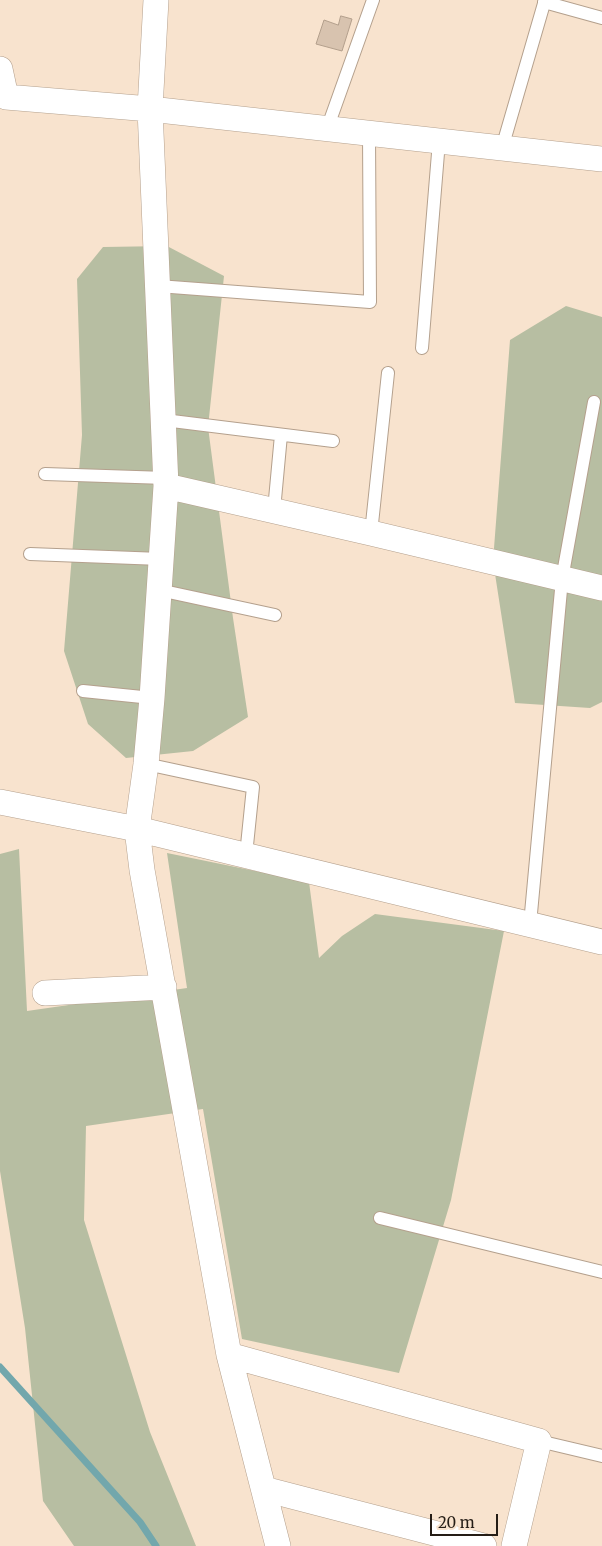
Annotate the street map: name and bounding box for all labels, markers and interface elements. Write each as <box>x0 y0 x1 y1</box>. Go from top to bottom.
scale bar <box>432 1504 500 1536</box>
text: 20 m <box>438 1513 475 1532</box>

